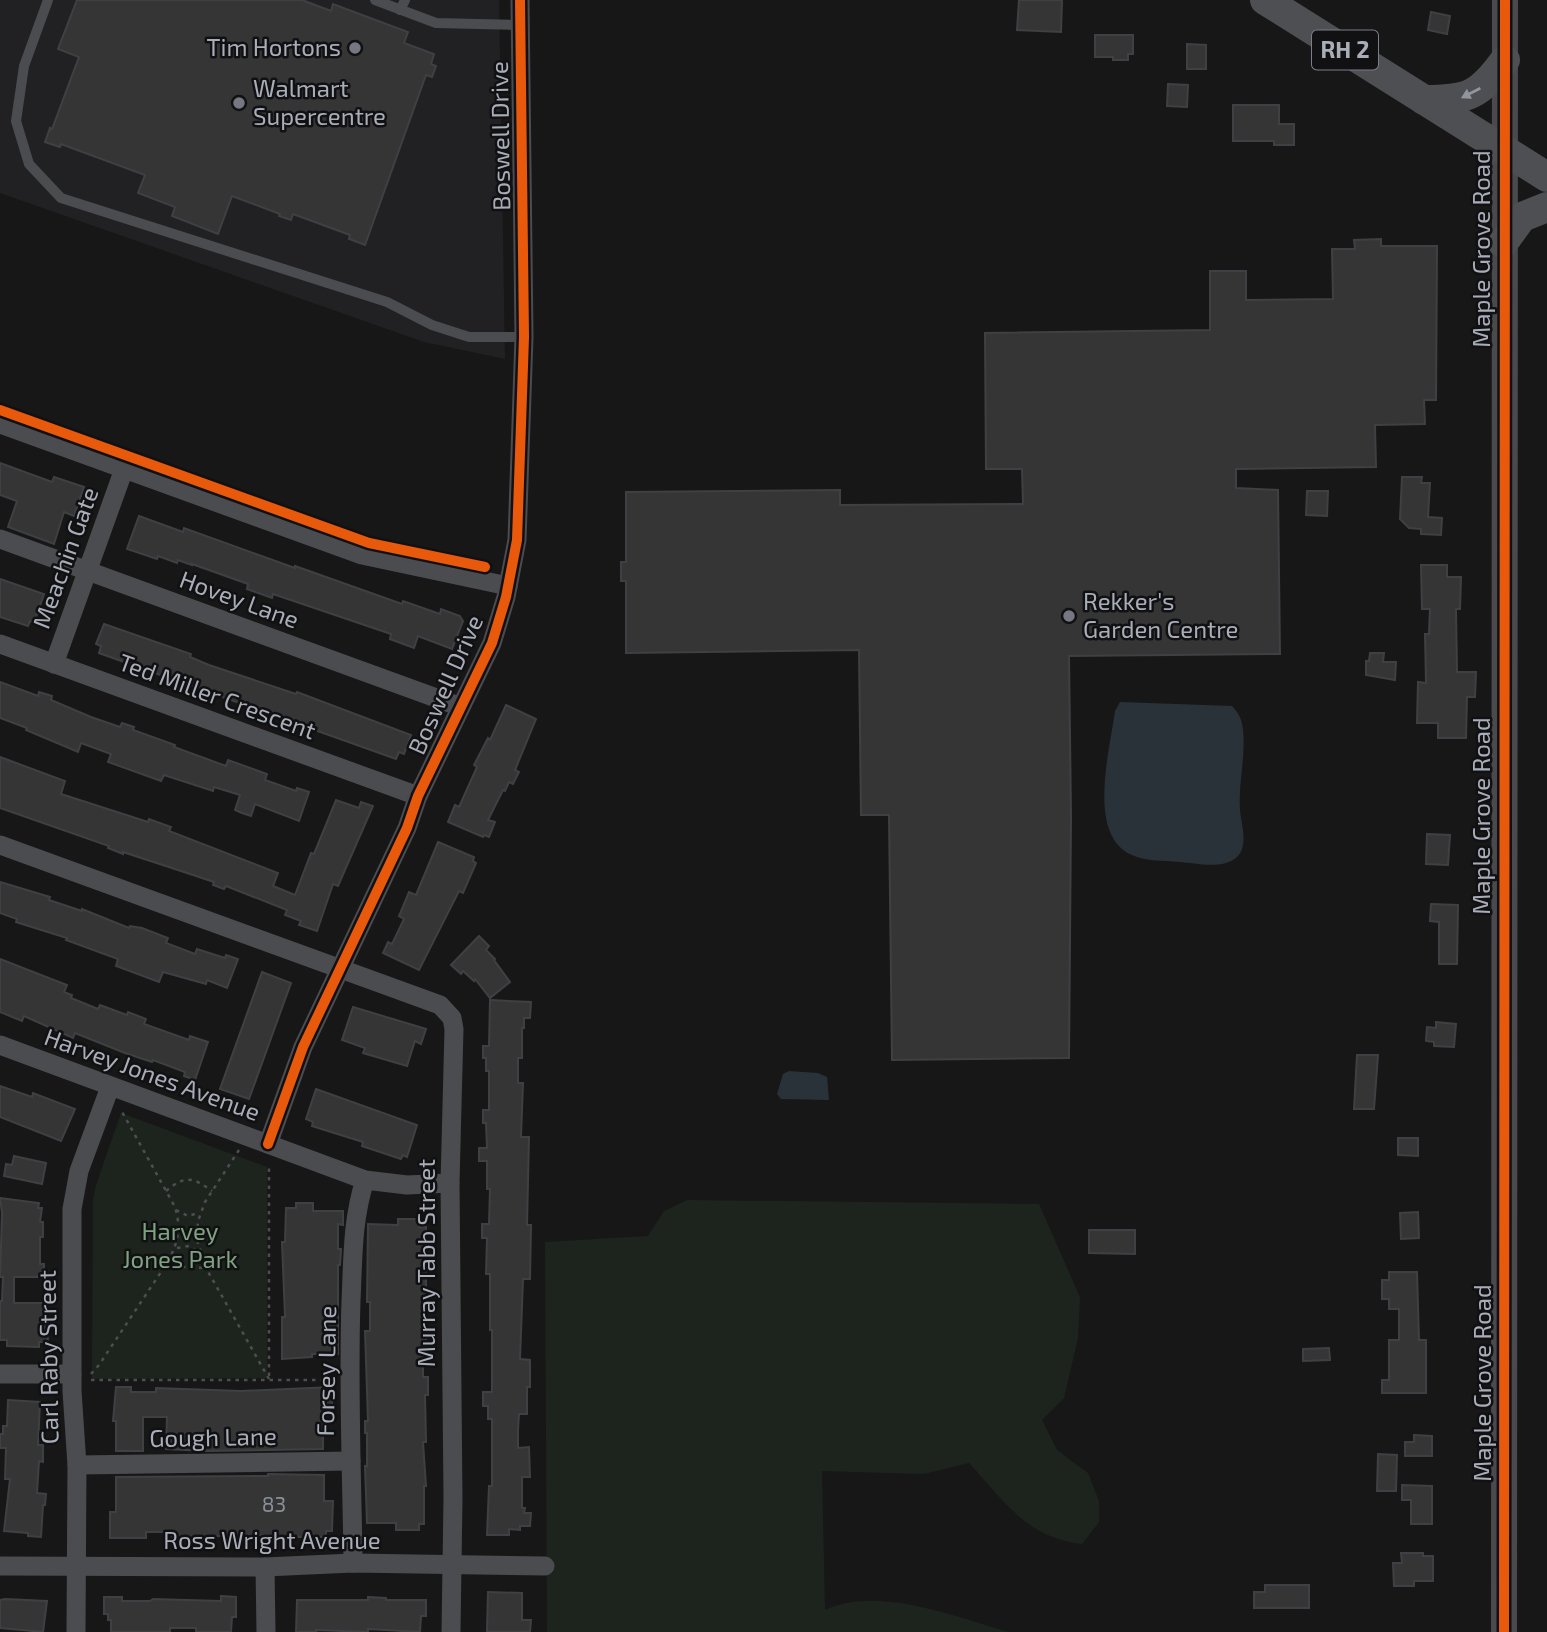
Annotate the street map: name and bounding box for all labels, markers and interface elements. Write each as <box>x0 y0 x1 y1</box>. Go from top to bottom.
road number: RH 2 <box>1312 31 1378 70</box>
place label: Tim Hortons <box>207 32 341 61</box>
marker: Tim Hortons <box>347 40 363 56</box>
street label: Boswell Drive <box>484 61 515 211</box>
place label: Walmart Supercentre <box>253 73 386 130</box>
one-way arrow <box>1461 87 1481 98</box>
marker: Walmart Supercentre <box>231 95 247 111</box>
street label: Maple Grove Road <box>1466 150 1495 348</box>
street label: Meachin Gate <box>26 483 104 632</box>
street label: Hovey Lane <box>176 564 303 634</box>
place label: Rekker's Garden Centre <box>1083 586 1238 643</box>
marker: Rekker's Garden Centre <box>1061 608 1077 624</box>
street label: Boswell Drive <box>401 610 488 758</box>
street label: Ted Miller Crescent <box>115 646 320 745</box>
street label: Maple Grove Road <box>1466 717 1495 915</box>
street label: Harvey Jones Avenue <box>41 1021 264 1126</box>
street label: Murray Tabb Street <box>411 1159 440 1367</box>
park label: Harvey Jones Park <box>122 1216 238 1273</box>
street label: Carl Raby Street <box>31 1270 64 1444</box>
street label: Maple Grove Road <box>1467 1284 1496 1482</box>
street label: Forsey Lane <box>310 1305 341 1437</box>
street label: Gough Lane <box>149 1421 277 1452</box>
house number: 83 <box>262 1491 286 1516</box>
street label: Ross Wright Avenue <box>163 1525 381 1554</box>

